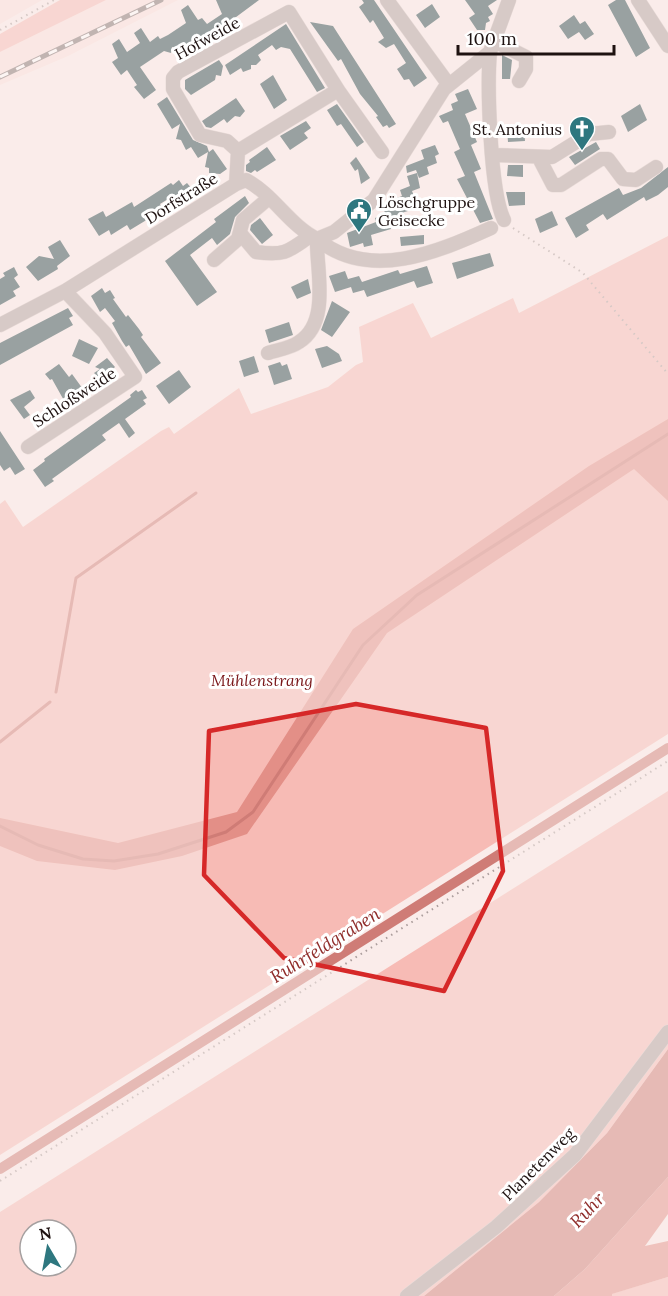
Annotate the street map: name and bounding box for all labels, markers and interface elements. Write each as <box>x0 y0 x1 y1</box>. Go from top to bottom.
street label: Hofweide <box>171 12 243 64</box>
scale bar <box>458 18 614 56</box>
text: 100 m <box>467 27 517 50</box>
church icon: St. Antonius <box>567 114 597 152</box>
place label: St. Antonius <box>472 119 562 139</box>
street label: Dorfstraße <box>141 168 221 228</box>
place label: Löschgruppe Geisecke <box>378 192 476 230</box>
public building icon: Löschgruppe Geisecke <box>344 196 374 234</box>
street label: Schloßweide <box>28 362 120 431</box>
park label: Mühlenstrang <box>211 670 313 690</box>
water label: Ruhrfeldgraben <box>266 902 384 988</box>
street label: Planetenweg <box>497 1123 579 1205</box>
water label: Ruhr <box>565 1187 610 1233</box>
north arrow <box>18 1218 78 1278</box>
text: N <box>38 1222 53 1244</box>

